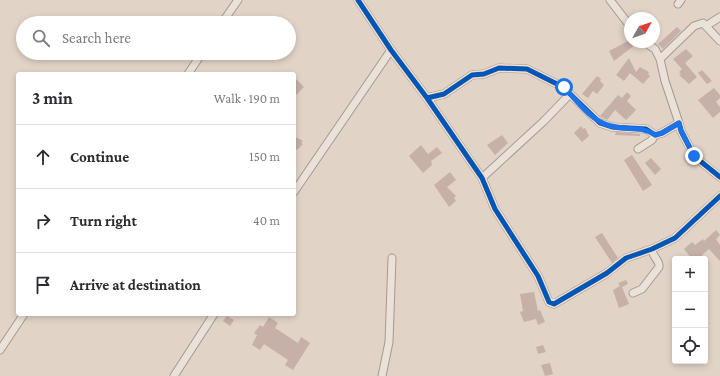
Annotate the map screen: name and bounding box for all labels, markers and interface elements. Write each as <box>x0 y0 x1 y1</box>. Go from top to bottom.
north arrow <box>624 12 660 48</box>
search box <box>16 16 296 60</box>
icon: search <box>30 27 52 49</box>
text: Search here <box>62 30 131 46</box>
route start <box>555 78 573 96</box>
text: 3 min <box>32 89 73 108</box>
text: Walk · 190 m <box>214 91 280 106</box>
icon: ahead <box>32 146 54 168</box>
route end <box>685 147 703 165</box>
text: Continue <box>70 149 129 165</box>
text: 150 m <box>249 149 280 164</box>
icon: right <box>32 210 54 232</box>
text: Turn right <box>70 213 137 229</box>
text: 40 m <box>253 213 280 228</box>
map controls <box>672 256 708 364</box>
button: + <box>672 256 708 292</box>
icon: arrive <box>32 274 54 296</box>
text: Arrive at destination <box>70 277 201 293</box>
button: − <box>672 292 708 328</box>
button: locate <box>672 328 708 364</box>

